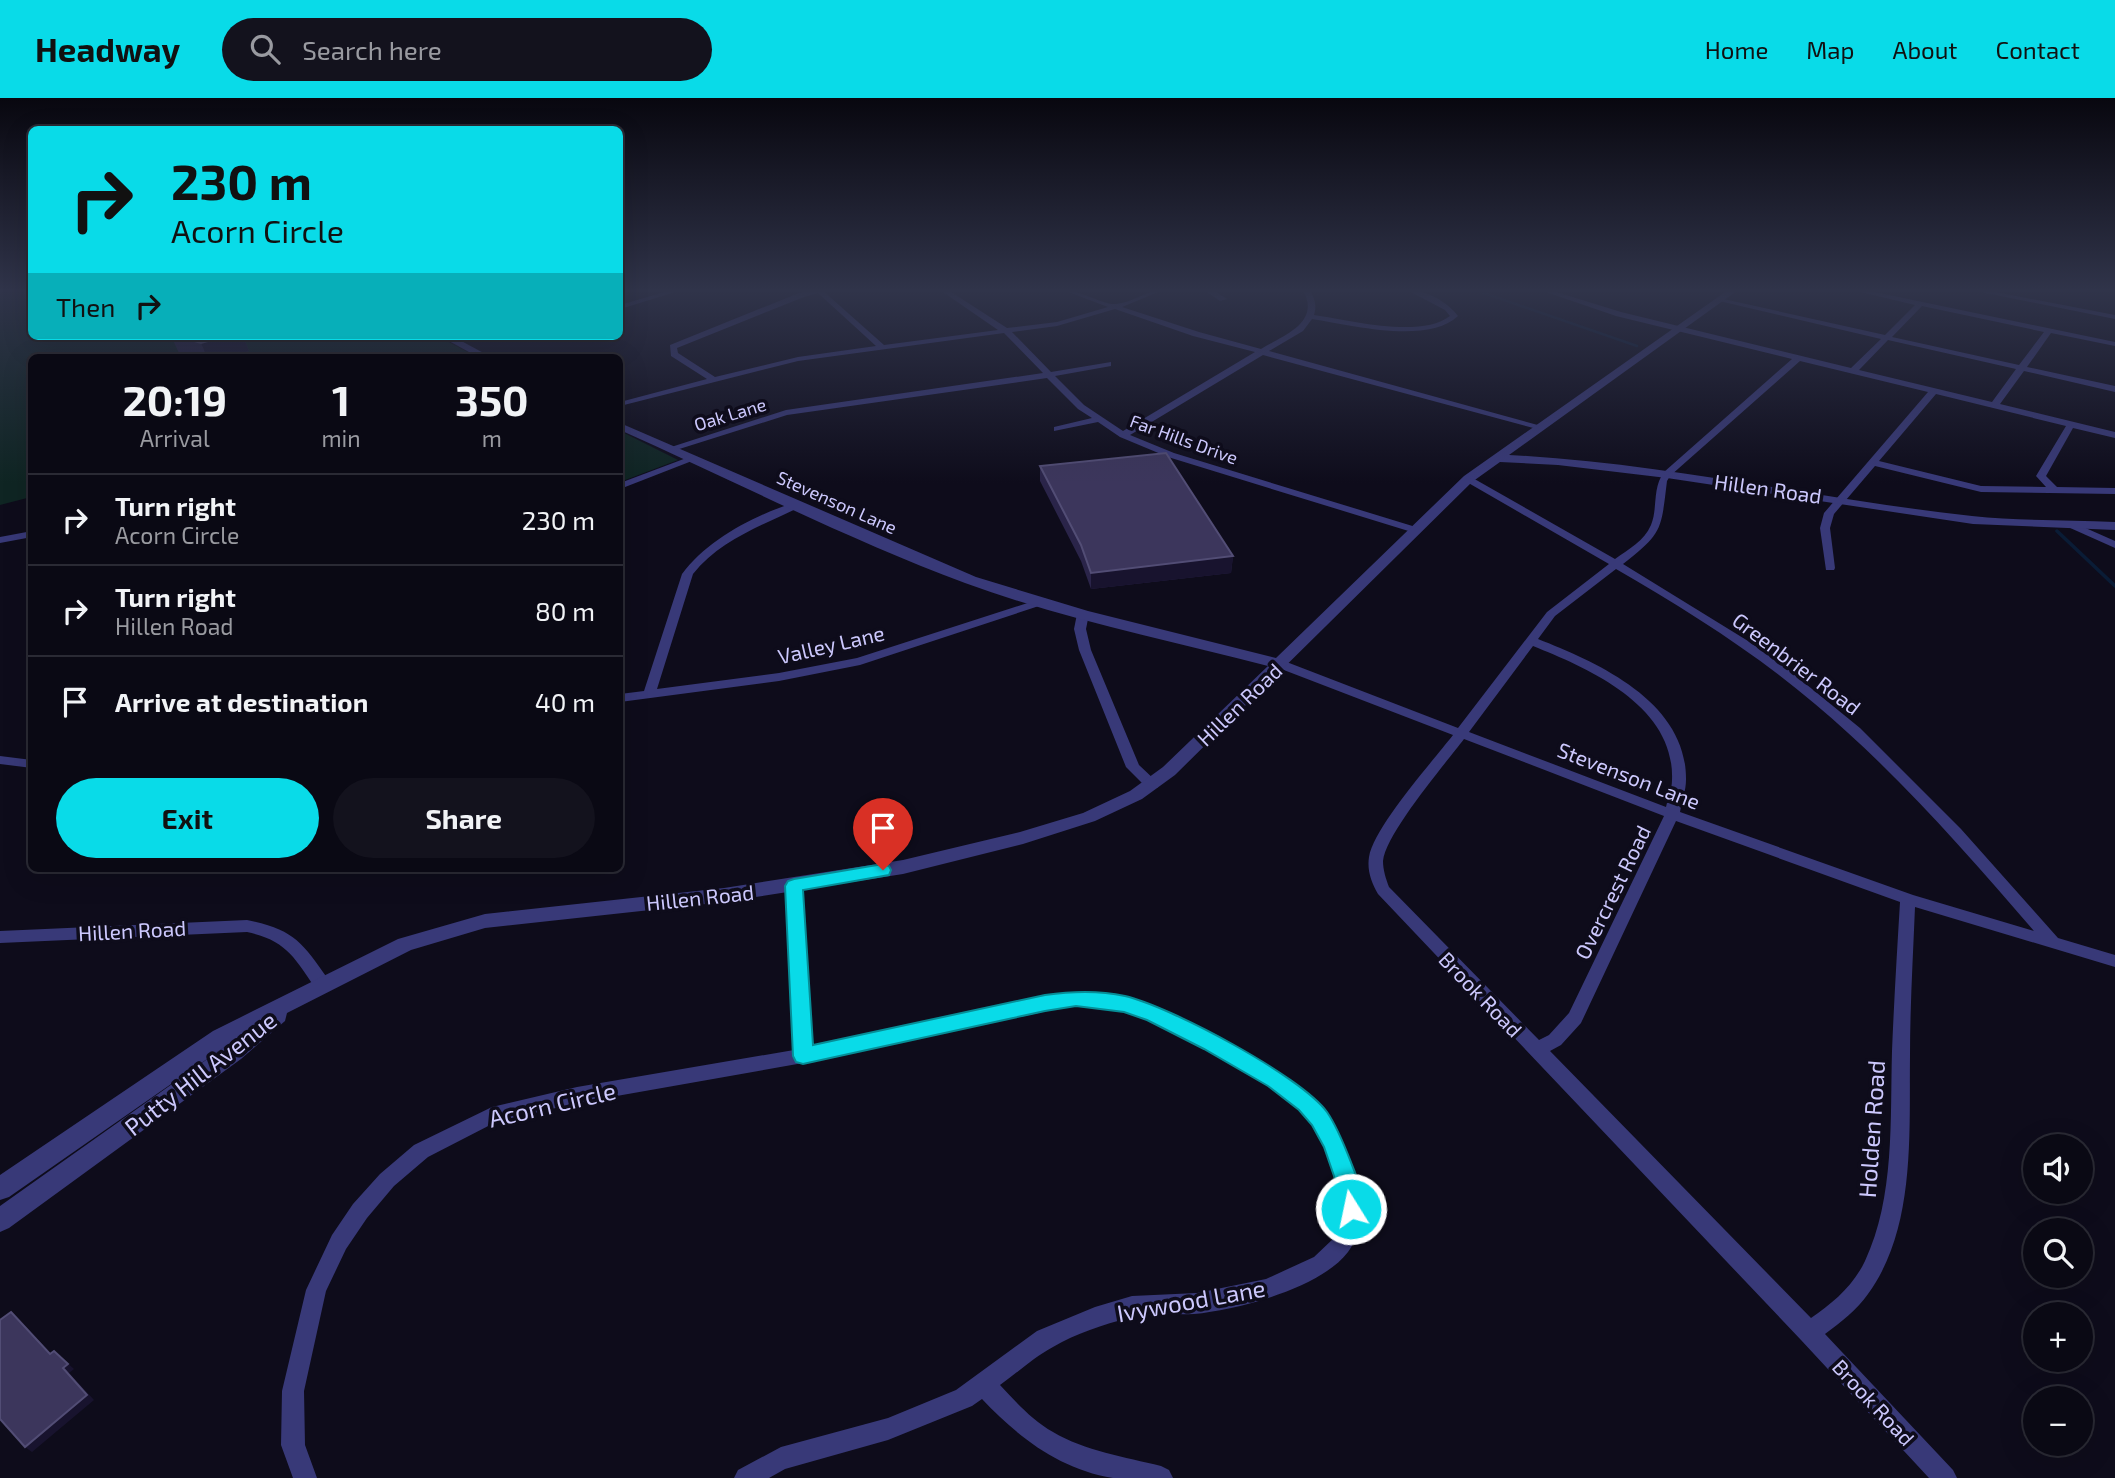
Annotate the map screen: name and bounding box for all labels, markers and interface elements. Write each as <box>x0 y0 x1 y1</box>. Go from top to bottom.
search box <box>222 18 712 81</box>
text: Headway <box>35 29 180 69</box>
icon: search <box>246 30 284 68</box>
text: Search here <box>302 34 442 65</box>
text: Home <box>1705 35 1768 64</box>
text: Map <box>1806 35 1854 64</box>
text: About <box>1892 35 1958 64</box>
text: Contact <box>1996 35 2080 64</box>
text: 230 m <box>171 151 312 210</box>
icon: right <box>56 154 147 245</box>
text: Acorn Circle <box>171 211 344 249</box>
icon: right <box>129 287 167 325</box>
text: Then <box>56 291 115 322</box>
text: 20:19 <box>122 374 227 424</box>
text: 1 <box>332 374 350 424</box>
text: 350 <box>455 374 529 424</box>
street label: Oak Lane <box>691 393 769 435</box>
street label: Far Hills Drive <box>1127 409 1241 469</box>
text: Arrival <box>140 424 210 452</box>
text: min <box>321 424 361 452</box>
text: m <box>482 424 502 452</box>
street label: Stevenson Lane <box>774 466 900 538</box>
street label: Hillen Road <box>1713 468 1823 508</box>
text: Turn right <box>115 490 236 521</box>
icon: right <box>56 501 94 539</box>
text: 230 m <box>522 504 595 535</box>
text: Acorn Circle <box>115 521 239 549</box>
text: Turn right <box>115 581 236 612</box>
icon: right <box>56 592 94 630</box>
text: 80 m <box>535 595 595 626</box>
street label: Greenbrier Road <box>1728 607 1866 719</box>
text: Hillen Road <box>115 612 234 640</box>
street label: Valley Lane <box>775 620 887 668</box>
street label: Hillen Road <box>1191 657 1287 751</box>
icon: arrive <box>56 683 94 721</box>
text: Arrive at destination <box>115 686 368 717</box>
text: 40 m <box>535 686 595 717</box>
street label: Stevenson Lane <box>1554 736 1704 814</box>
button: Exit <box>56 778 319 858</box>
button: Share <box>333 778 595 858</box>
pin <box>853 798 913 870</box>
icon: arrive <box>864 809 902 847</box>
street label: Overcrest Road <box>1569 821 1655 963</box>
street label: Hillen Road <box>645 879 755 915</box>
street label: Hillen Road <box>77 915 187 945</box>
street label: Brook Road <box>1434 946 1528 1042</box>
street label: Putty Hill Avenue <box>118 1005 282 1141</box>
street label: Holden Road <box>1852 1059 1890 1199</box>
street label: Acorn Circle <box>486 1075 618 1133</box>
map controls <box>2023 1134 2093 1456</box>
button: sound <box>2023 1134 2093 1204</box>
position arrow <box>1314 1172 1388 1246</box>
button: search <box>2023 1218 2093 1288</box>
street label: Ivywood Lane <box>1115 1273 1267 1327</box>
button: + <box>2023 1302 2093 1372</box>
street label: Brook Road <box>1828 1354 1920 1450</box>
button: − <box>2023 1386 2093 1456</box>

